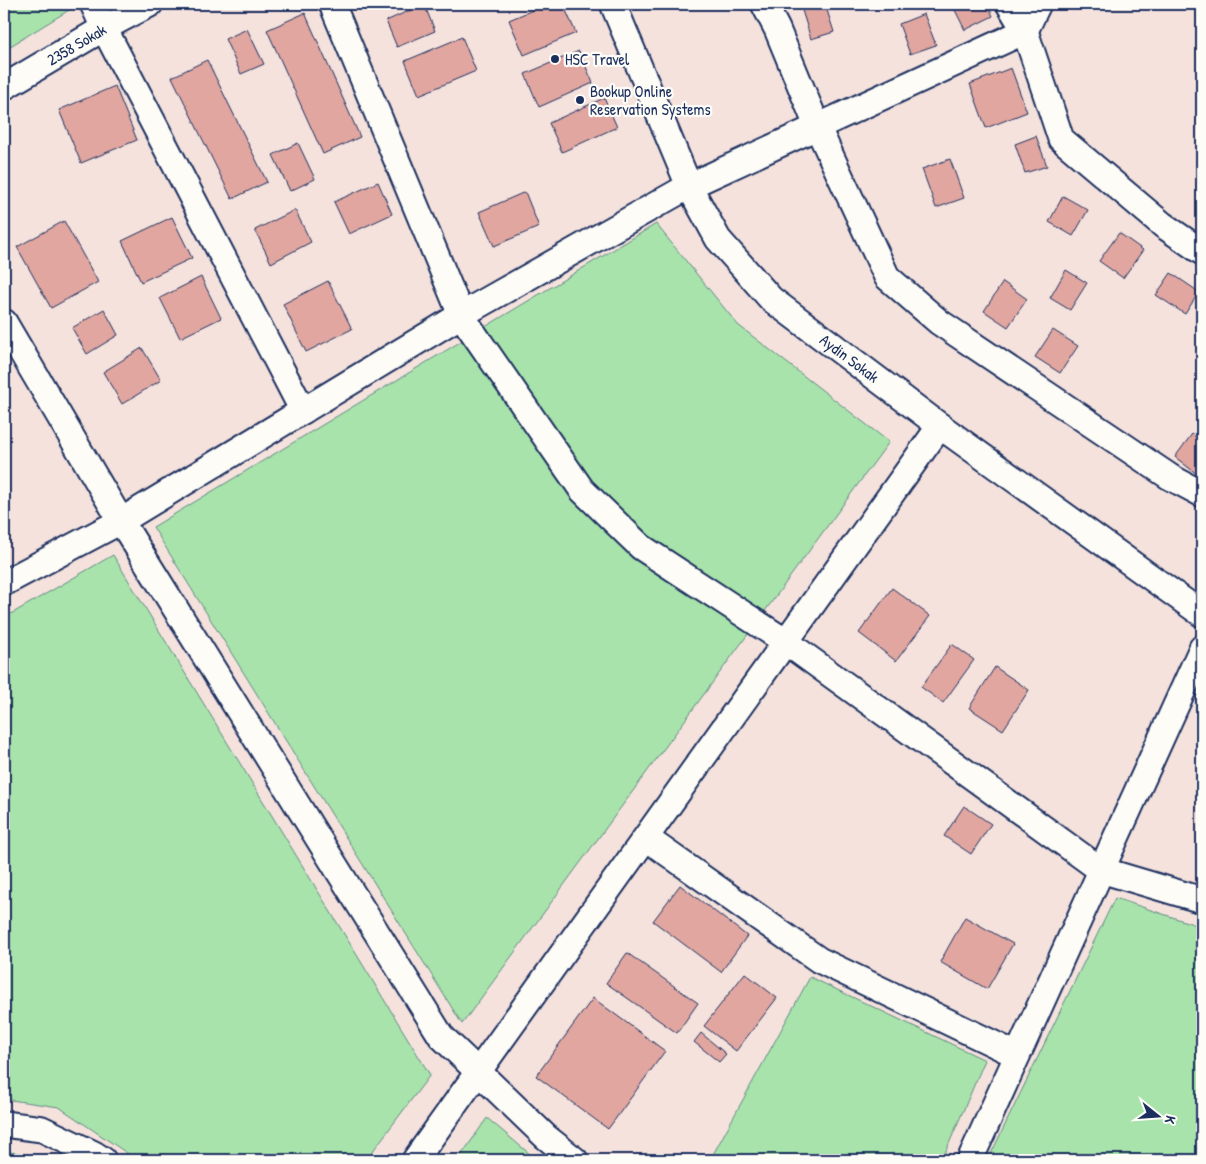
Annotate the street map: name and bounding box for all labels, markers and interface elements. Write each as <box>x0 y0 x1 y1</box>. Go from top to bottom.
street label: 2358 Sokak <box>43 18 110 70</box>
place label: HSC Travel <box>565 48 630 70</box>
marker: HSC Travel <box>549 53 561 65</box>
place label: Bookup Online Reservation Systems <box>590 80 711 120</box>
marker: Bookup Online Reservation Systems <box>574 94 586 106</box>
street label: Aydin Sokak <box>815 329 884 388</box>
north arrow <box>1134 1092 1184 1142</box>
text: K <box>1161 1114 1181 1127</box>

